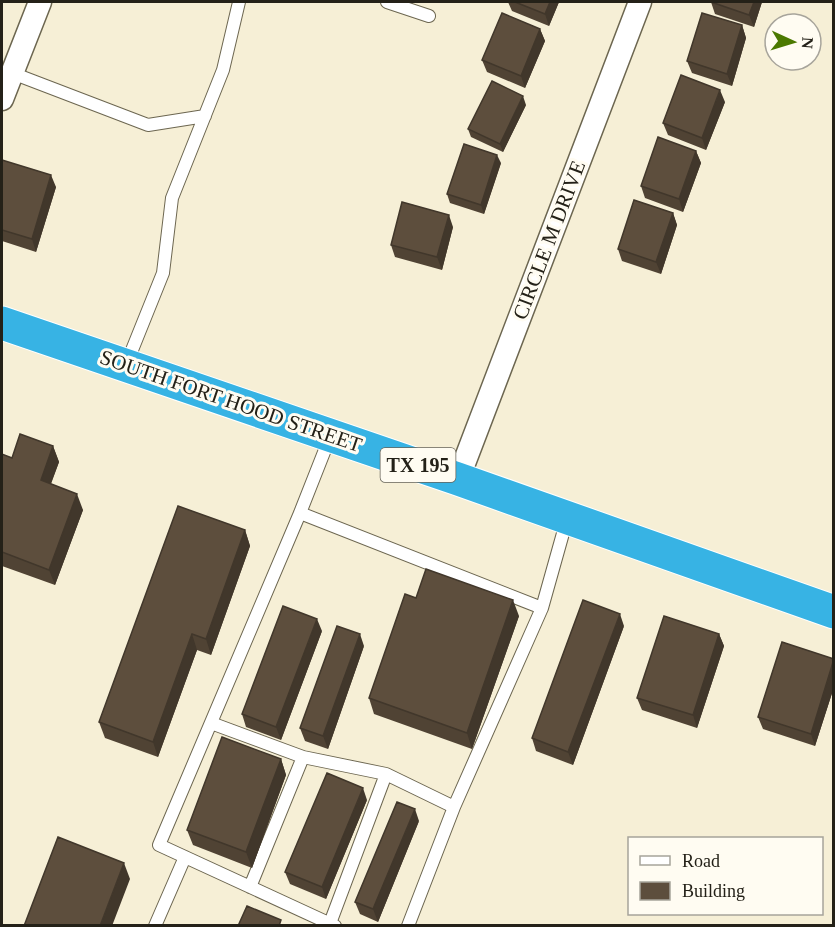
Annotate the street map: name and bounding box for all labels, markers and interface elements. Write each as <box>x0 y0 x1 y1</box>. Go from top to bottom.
north arrow <box>763 12 823 72</box>
text: N <box>799 37 816 50</box>
street label: CIRCLE M DRIVE <box>508 157 590 323</box>
street label: SOUTH FORT HOOD STREET <box>97 345 365 457</box>
road number: TX 195 <box>380 448 456 482</box>
legend <box>628 837 823 915</box>
text: Road <box>682 851 720 871</box>
text: Building <box>682 881 745 901</box>

